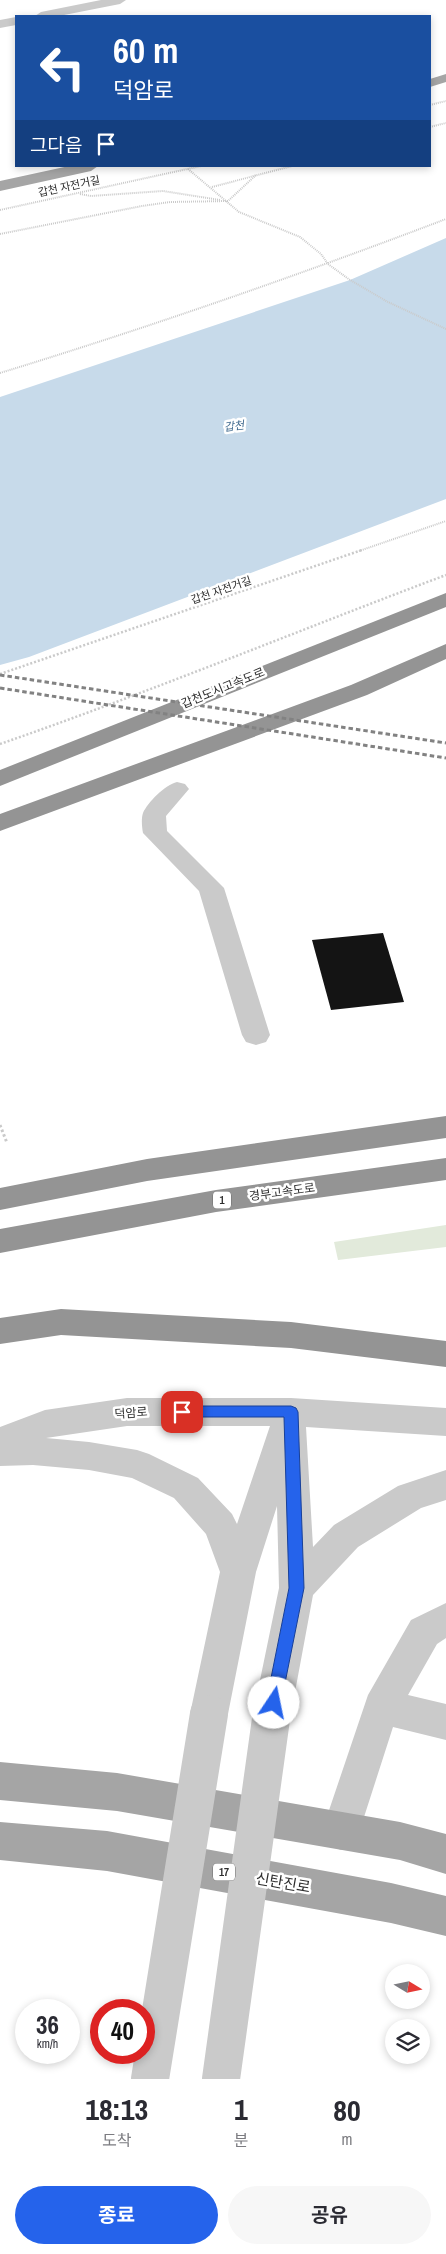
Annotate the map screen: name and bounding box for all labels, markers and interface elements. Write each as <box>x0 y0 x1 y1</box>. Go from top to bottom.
text: 60 m <box>113 27 178 74</box>
icon: left <box>30 35 95 100</box>
text: 덕암로 <box>113 75 174 105</box>
icon: arrive <box>92 130 120 158</box>
text: 그다음 <box>30 132 82 158</box>
street label: 갑천 자전거길 <box>37 173 101 199</box>
water label: 갑천 <box>223 417 247 434</box>
street label: 갑천 자전거길 <box>189 573 253 607</box>
street label: 갑천도시고속도로 <box>179 664 267 712</box>
street label: 경부고속도로 <box>248 1179 316 1205</box>
road number: 1 <box>213 1192 231 1208</box>
pin <box>161 1391 203 1433</box>
icon: arrive <box>168 1398 196 1426</box>
street label: 덕암로 <box>114 1404 148 1422</box>
position arrow <box>247 1676 299 1728</box>
road number: 17 <box>213 1864 235 1880</box>
street label: 신탄진로 <box>254 1867 312 1898</box>
north arrow <box>385 1964 430 2009</box>
map controls <box>385 1964 430 2064</box>
speed limit sign: 40 <box>90 1999 155 2064</box>
text: 36 <box>36 2008 59 2042</box>
button: layers <box>385 2019 430 2064</box>
text: km/h <box>37 2036 58 2052</box>
text: 18:13 <box>85 2089 148 2129</box>
text: 1 <box>234 2089 248 2129</box>
text: 80 <box>333 2090 361 2130</box>
text: m <box>342 2128 353 2150</box>
text: 도착 <box>102 2129 131 2151</box>
text: 분 <box>233 2129 248 2151</box>
button: 종료 <box>15 2186 218 2244</box>
button: 공유 <box>228 2186 431 2244</box>

